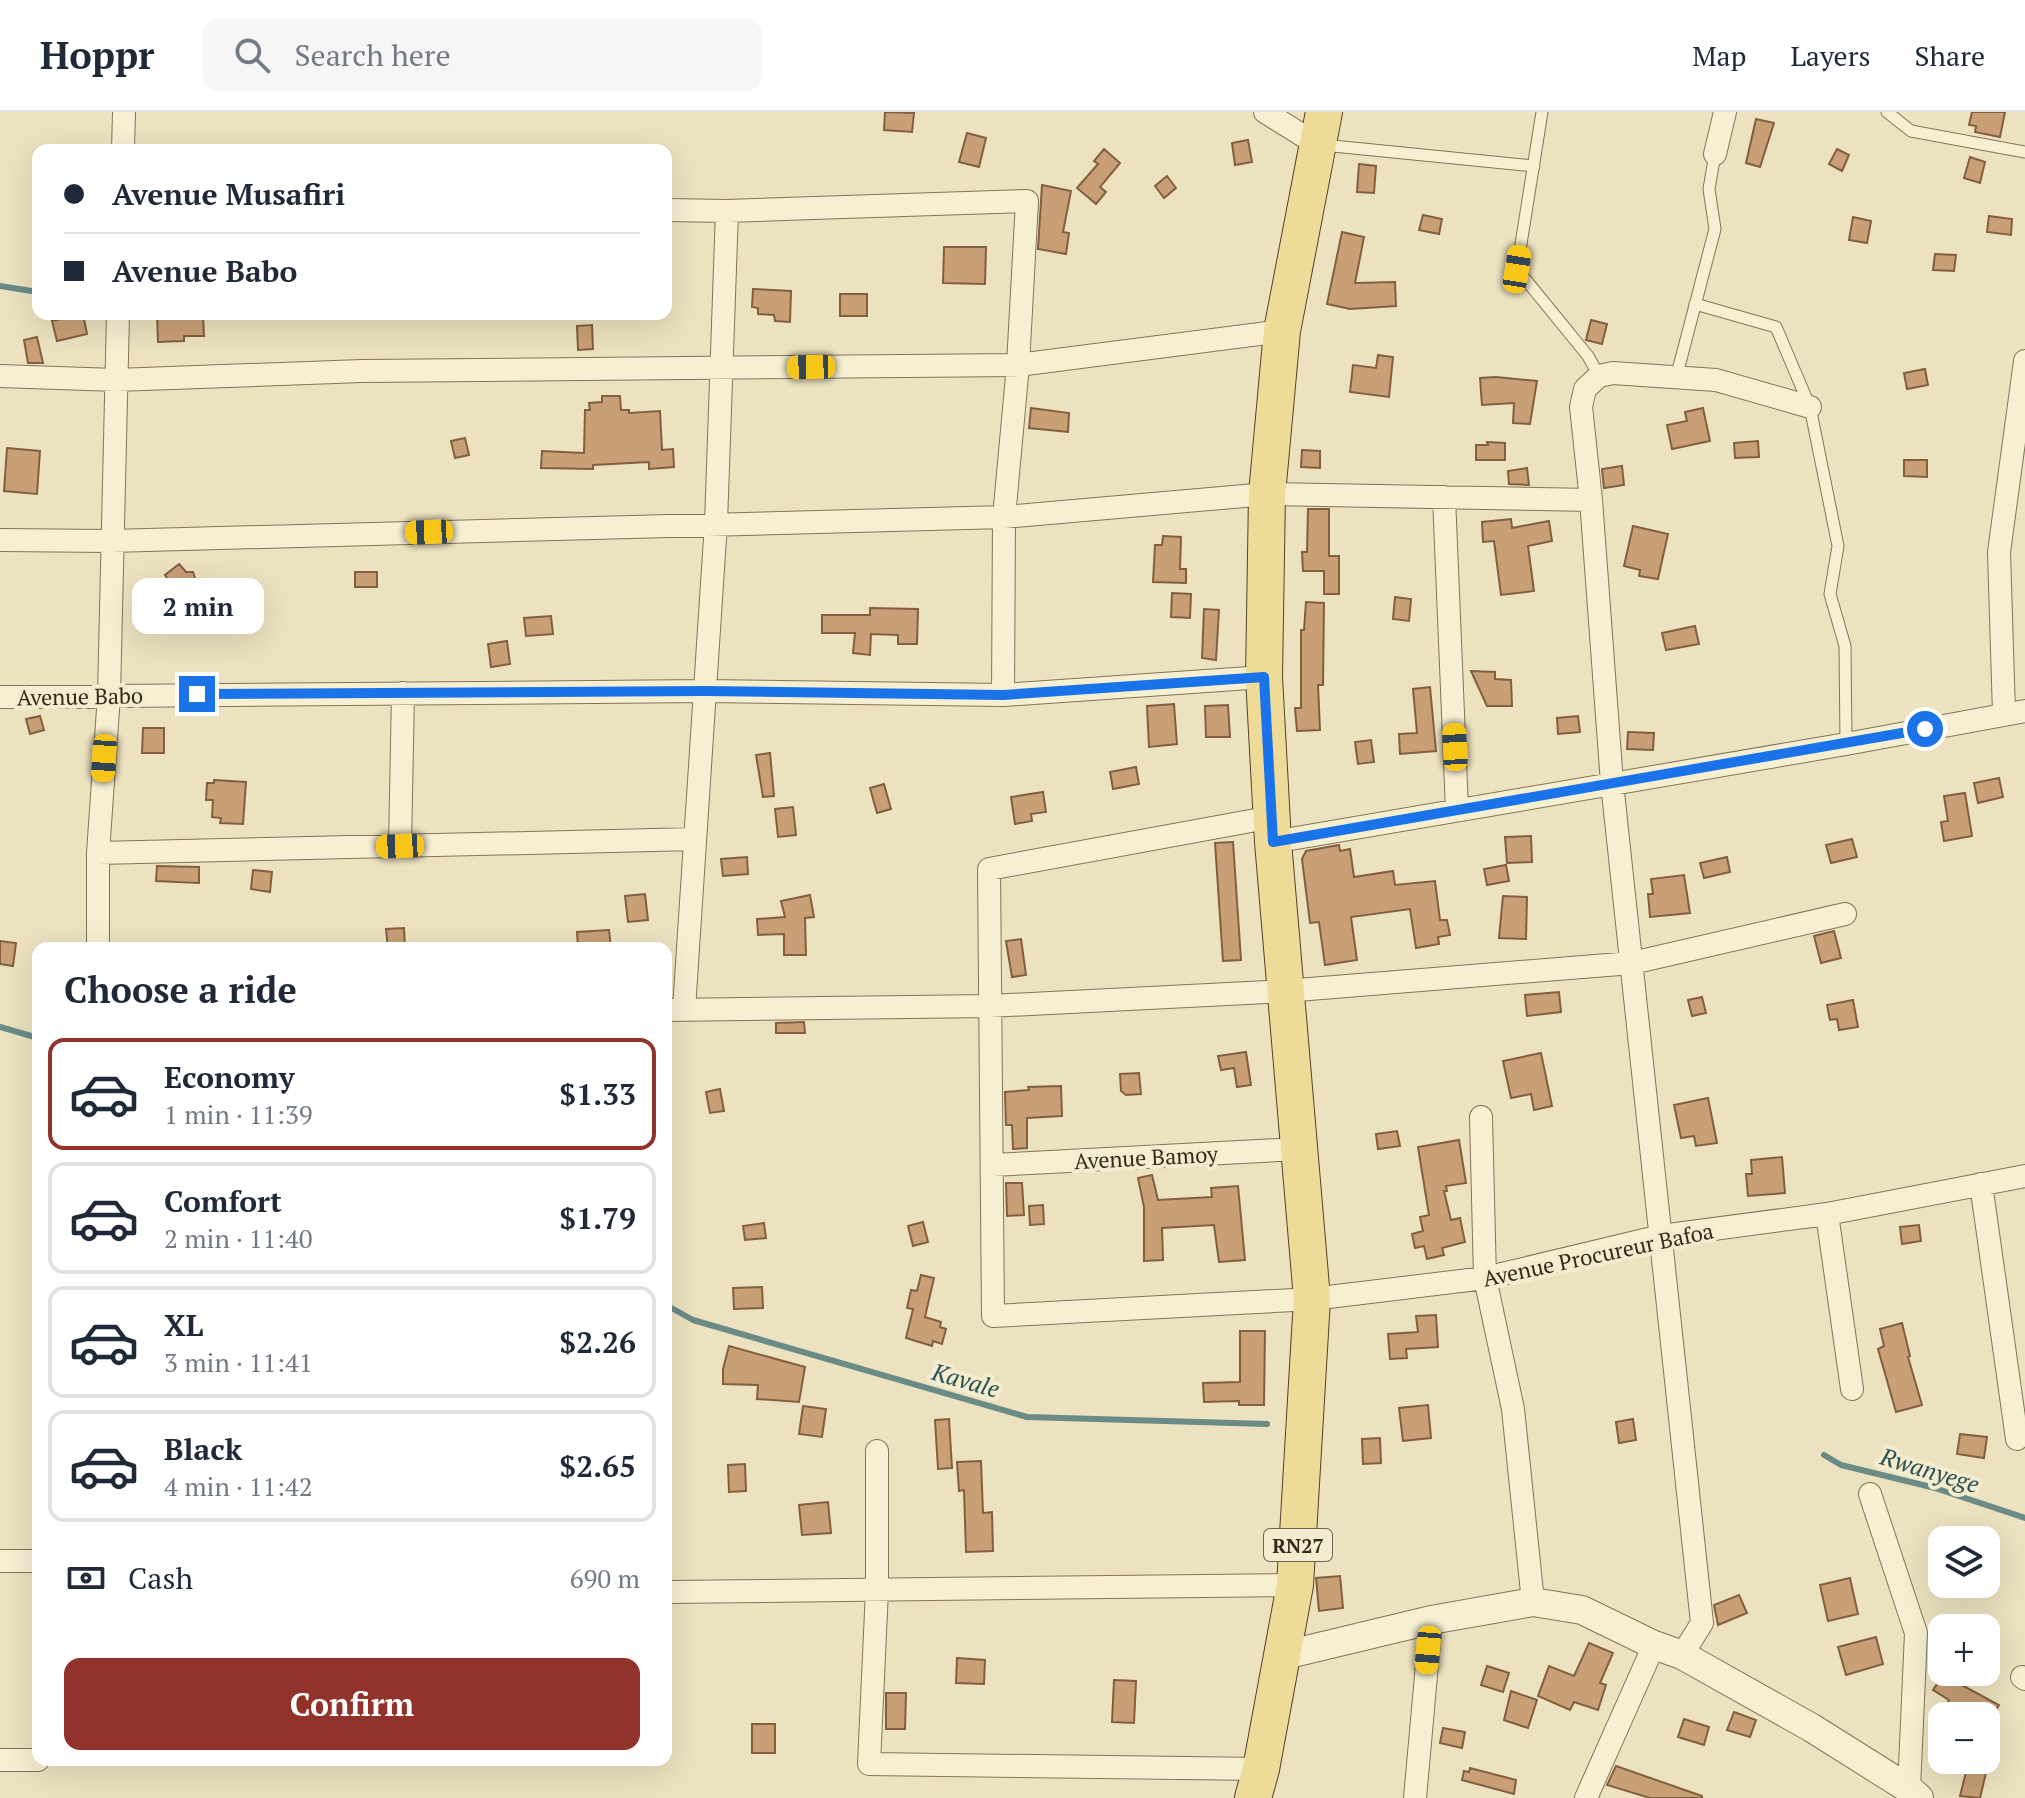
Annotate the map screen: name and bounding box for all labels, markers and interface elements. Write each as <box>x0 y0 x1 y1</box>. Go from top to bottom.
search box <box>202 19 762 91</box>
text: Hoppr <box>40 30 154 80</box>
icon: search <box>230 33 274 77</box>
text: Search here <box>294 35 451 75</box>
text: Map <box>1692 37 1746 74</box>
text: Layers <box>1790 37 1871 74</box>
text: Share <box>1915 37 1985 74</box>
text: Avenue Musafiri <box>112 174 345 214</box>
car <box>1501 243 1533 295</box>
text: Avenue Babo <box>112 251 297 291</box>
car <box>787 355 835 379</box>
car <box>405 519 453 545</box>
callout: 2 min <box>131 578 263 634</box>
text: 2 min <box>162 589 234 623</box>
route end <box>179 676 215 712</box>
street label: Avenue Babo <box>17 680 143 712</box>
route start <box>1907 711 1943 747</box>
car <box>1442 722 1468 772</box>
car <box>90 733 118 783</box>
car <box>376 833 424 859</box>
text: Choose a ride <box>64 966 297 1013</box>
text: Economy <box>164 1057 295 1097</box>
icon: car <box>68 1058 140 1130</box>
text: $1.33 <box>559 1074 636 1114</box>
text: 1 min · 11:39 <box>164 1097 313 1131</box>
street label: Avenue Bamoy <box>1073 1139 1219 1175</box>
text: Comfort <box>164 1181 282 1221</box>
icon: car <box>68 1182 140 1254</box>
text: $1.79 <box>559 1198 636 1238</box>
street label: Avenue Procureur Bafoa <box>1480 1215 1716 1293</box>
text: 2 min · 11:40 <box>164 1221 313 1255</box>
text: XL <box>164 1305 203 1345</box>
icon: car <box>68 1306 140 1378</box>
text: $2.26 <box>559 1322 636 1362</box>
text: 3 min · 11:41 <box>164 1345 313 1379</box>
water label: Kavale <box>928 1355 1003 1405</box>
text: Black <box>164 1429 242 1469</box>
icon: car <box>68 1430 140 1502</box>
water label: Rwanyege <box>1876 1440 1983 1500</box>
text: $2.65 <box>559 1446 636 1486</box>
text: 4 min · 11:42 <box>164 1469 313 1503</box>
map controls <box>1928 1526 2000 1774</box>
button: layers <box>1928 1526 2000 1598</box>
road number: RN27 <box>1264 1529 1332 1561</box>
icon: cash <box>64 1556 108 1600</box>
text: Cash <box>128 1558 193 1598</box>
text: 690 m <box>570 1561 640 1595</box>
button: + <box>1928 1614 2000 1686</box>
car <box>1414 1625 1442 1675</box>
button: Confirm <box>64 1658 640 1750</box>
button: − <box>1928 1702 2000 1774</box>

